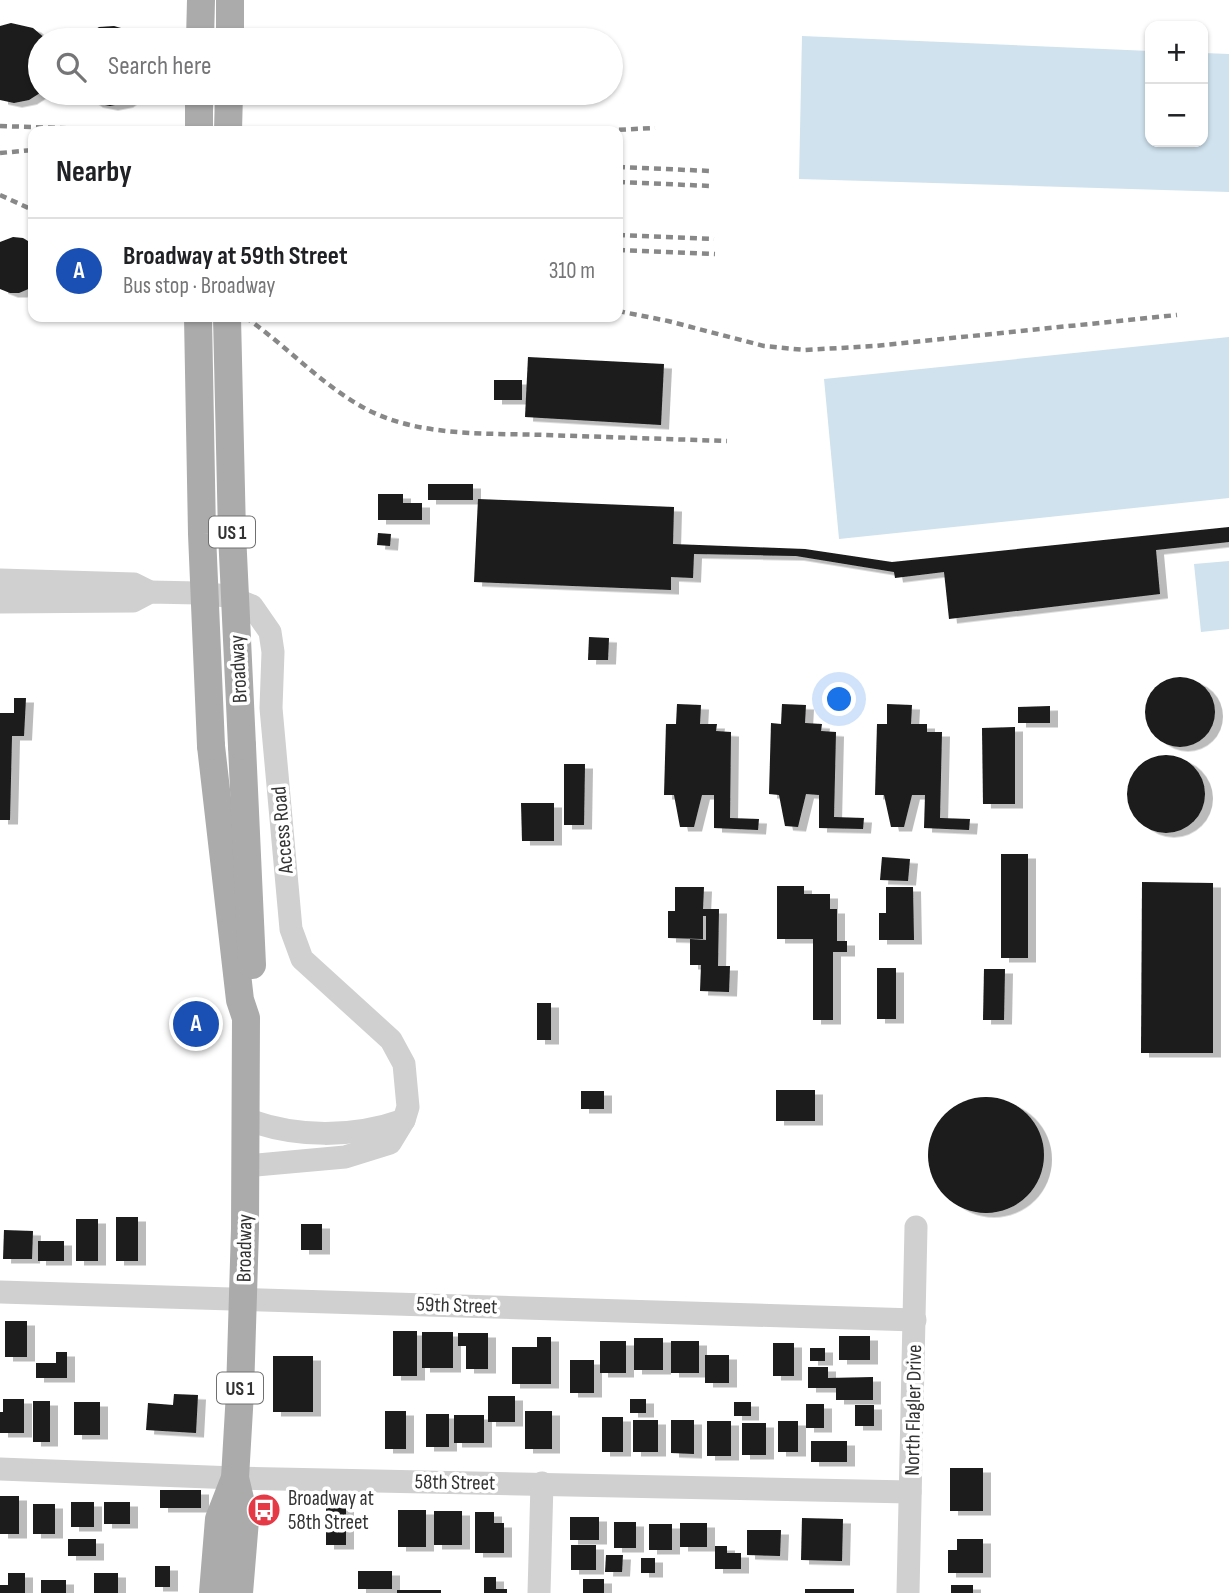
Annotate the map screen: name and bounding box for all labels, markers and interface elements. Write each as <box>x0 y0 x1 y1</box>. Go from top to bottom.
map controls <box>1145 21 1208 147</box>
button: + <box>1145 21 1208 84</box>
search box <box>28 28 623 105</box>
icon: search <box>52 48 90 86</box>
text: Search here <box>108 51 211 82</box>
button: − <box>1145 84 1208 147</box>
text: Nearby <box>56 154 132 190</box>
text: Broadway at 59th Street <box>123 241 347 272</box>
text: A <box>74 257 84 285</box>
text: 310 m <box>549 257 595 285</box>
text: Bus stop · Broadway <box>123 272 275 300</box>
road number: US 1 <box>209 516 255 548</box>
street label: Broadway <box>224 634 253 704</box>
your location <box>822 682 856 716</box>
street label: Access Road <box>266 785 299 876</box>
pin: A <box>173 998 219 1050</box>
street label: Broadway <box>231 1214 258 1282</box>
street label: 59th Street <box>416 1292 498 1319</box>
street label: North Flagler Drive <box>900 1344 927 1476</box>
road number: US 1 <box>217 1372 263 1404</box>
street label: 58th Street <box>414 1469 496 1496</box>
place label: Broadway at 58th Street <box>288 1486 374 1535</box>
bus stop icon: Broadway at 58th Street <box>245 1491 283 1529</box>

